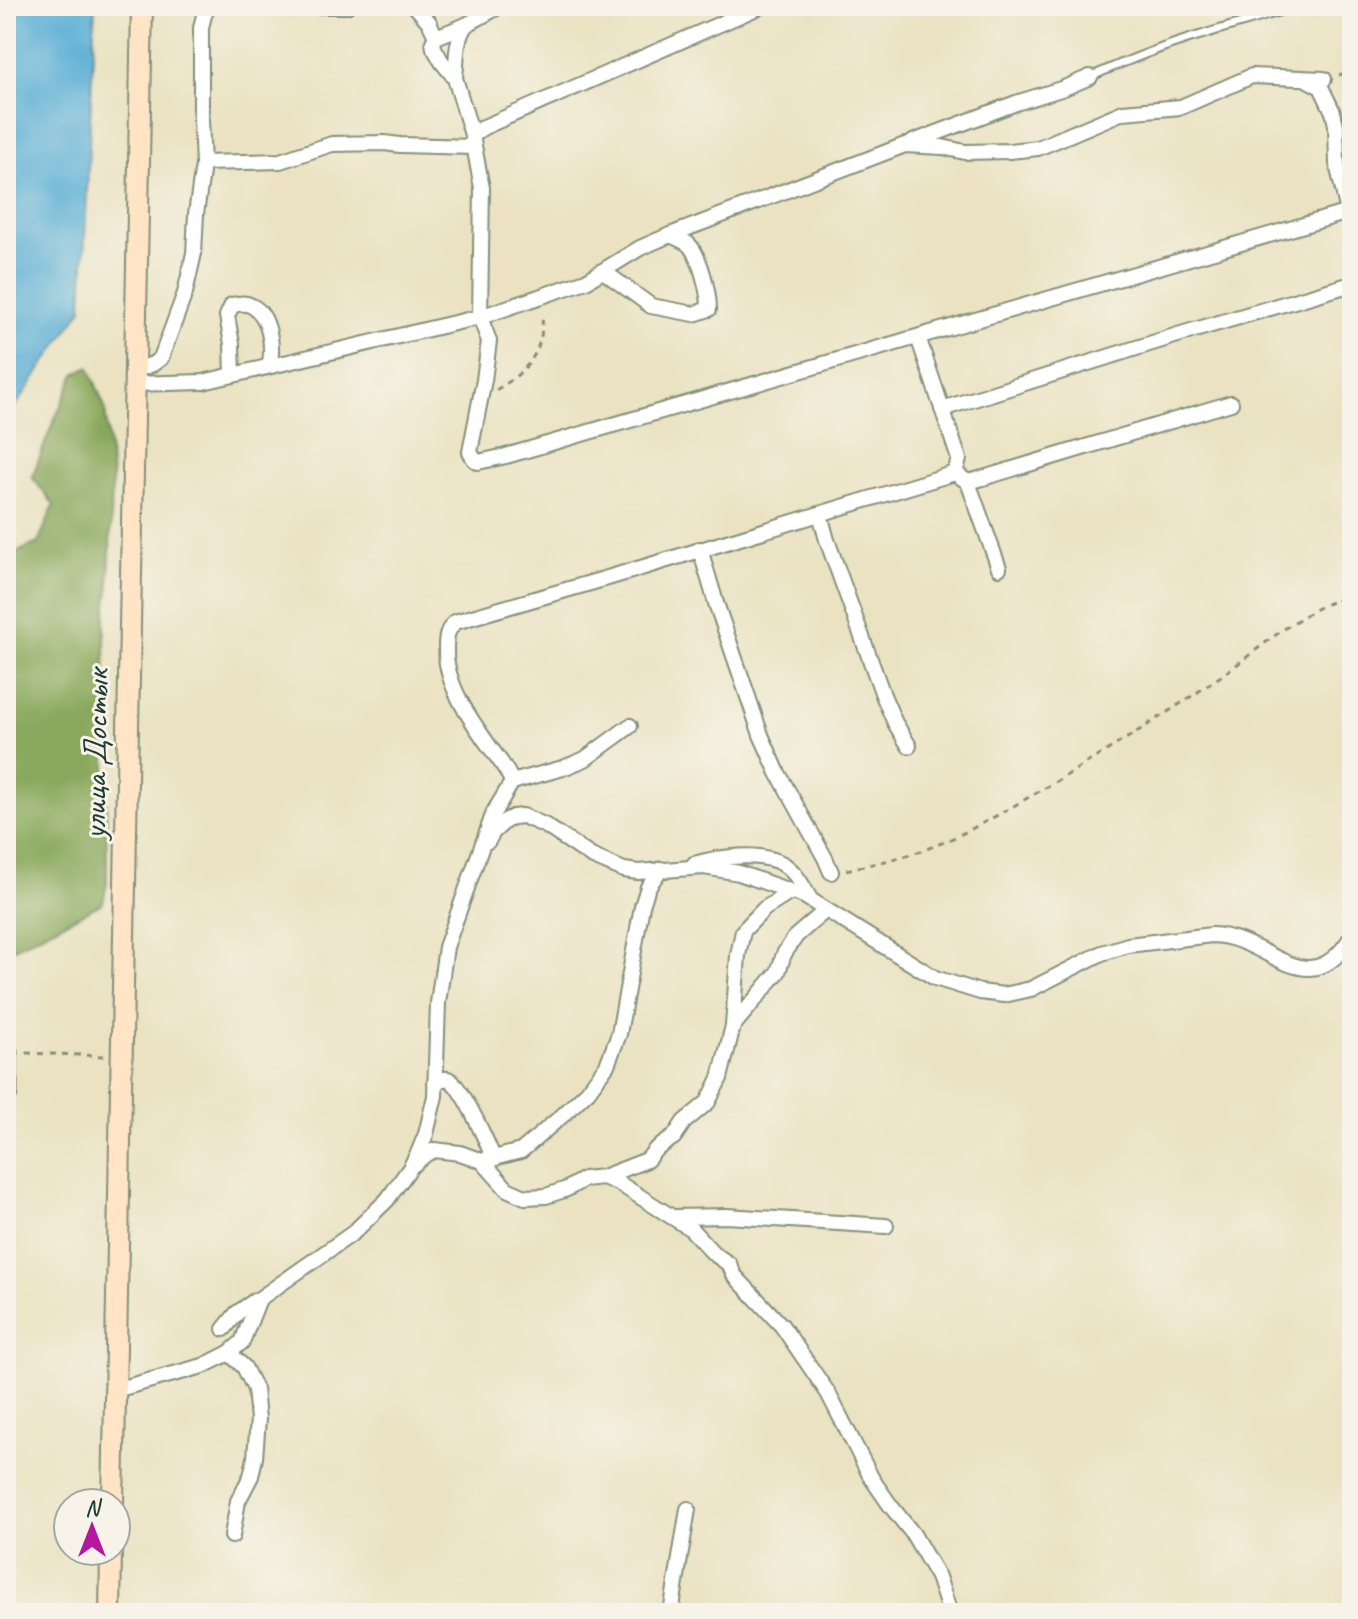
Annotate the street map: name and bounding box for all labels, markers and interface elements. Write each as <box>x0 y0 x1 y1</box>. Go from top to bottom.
street label: улица Достык <box>72 665 118 842</box>
north arrow <box>52 1487 132 1567</box>
text: N <box>85 1494 102 1522</box>

